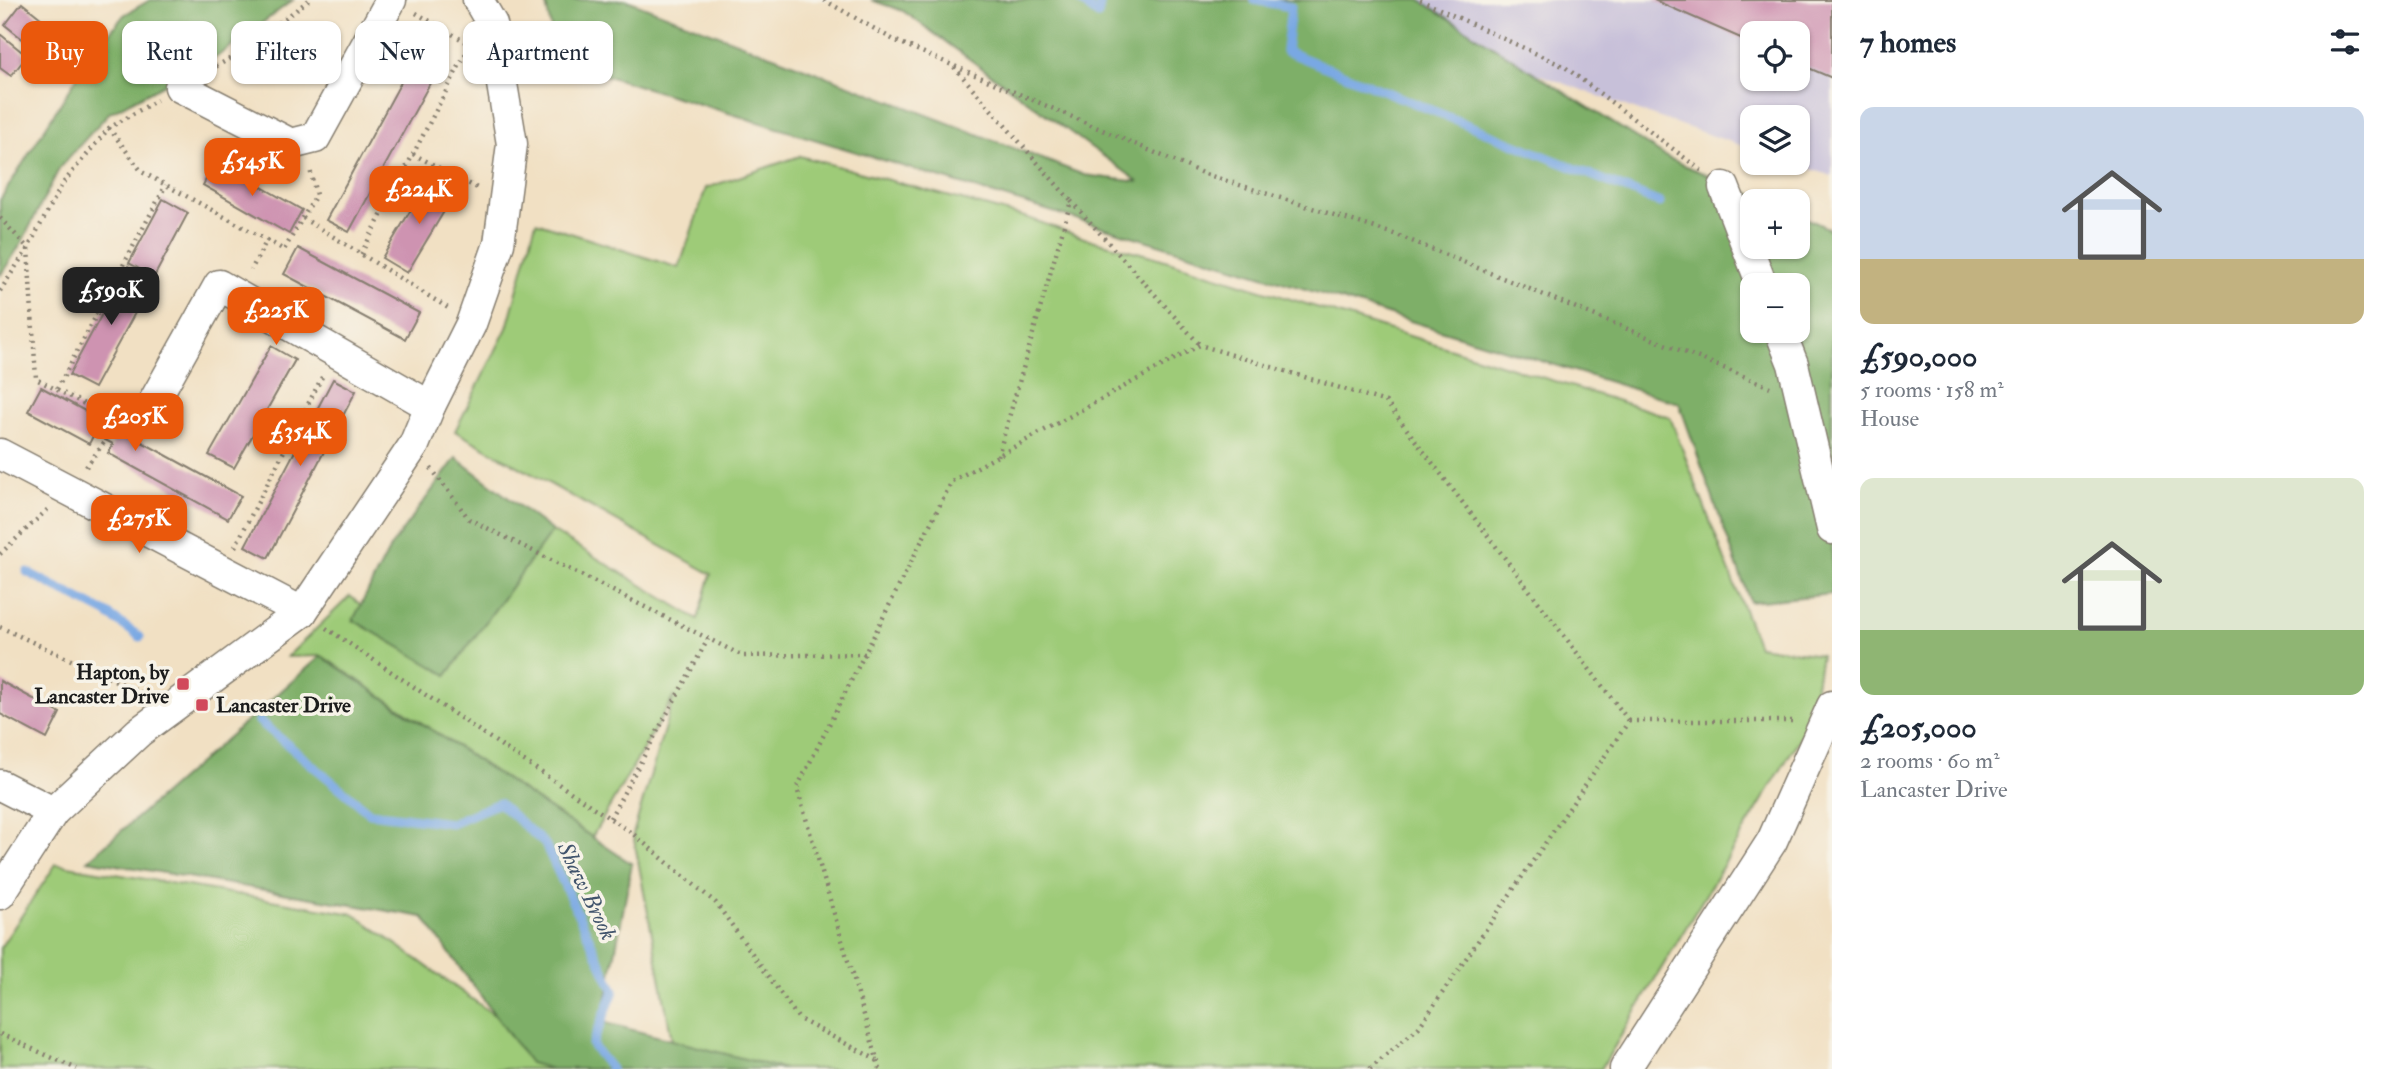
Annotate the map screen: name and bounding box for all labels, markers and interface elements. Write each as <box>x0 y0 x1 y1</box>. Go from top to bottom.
chip: Buy <box>21 21 108 84</box>
chip: Rent <box>122 21 217 84</box>
chip: Filters <box>231 21 341 84</box>
chip: New <box>355 21 449 84</box>
chip: Apartment <box>463 21 613 84</box>
map controls <box>1740 21 1810 343</box>
button: locate <box>1740 21 1810 91</box>
icon: filters <box>2326 23 2364 61</box>
text: 7 homes <box>1860 24 1956 61</box>
button: layers <box>1740 105 1810 175</box>
pin: £545K <box>203 138 301 198</box>
text: £545K <box>220 146 284 175</box>
icon: home <box>2049 152 2175 278</box>
pin: £224K <box>370 166 468 226</box>
text: £224K <box>385 174 453 203</box>
button: + <box>1740 189 1810 259</box>
pin: £590K <box>62 268 160 327</box>
button: − <box>1740 273 1810 343</box>
text: £590K <box>78 275 144 304</box>
pin: £225K <box>227 288 325 347</box>
text: £225K <box>244 295 308 324</box>
text: £590,000 <box>1860 338 1977 375</box>
text: 5 rooms · 158 m² <box>1860 375 2004 404</box>
pin: £205K <box>86 393 184 453</box>
text: £205K <box>102 401 168 430</box>
text: House <box>1860 404 1919 433</box>
pin: £354K <box>251 408 349 468</box>
text: £354K <box>269 416 331 445</box>
pin: £275K <box>90 496 188 555</box>
text: £275K <box>107 503 171 532</box>
icon: home <box>2049 523 2175 649</box>
place label: Hapton, by Lancaster Drive <box>34 659 170 710</box>
marker: Hapton, by Lancaster Drive <box>175 676 191 692</box>
place label: Lancaster Drive <box>216 692 351 719</box>
marker: Lancaster Drive <box>194 697 210 713</box>
text: £205,000 <box>1860 709 1977 746</box>
text: 2 rooms · 60 m² <box>1860 746 2000 775</box>
text: Lancaster Drive <box>1860 775 2008 804</box>
water label: Shaw Brook <box>550 836 623 945</box>

